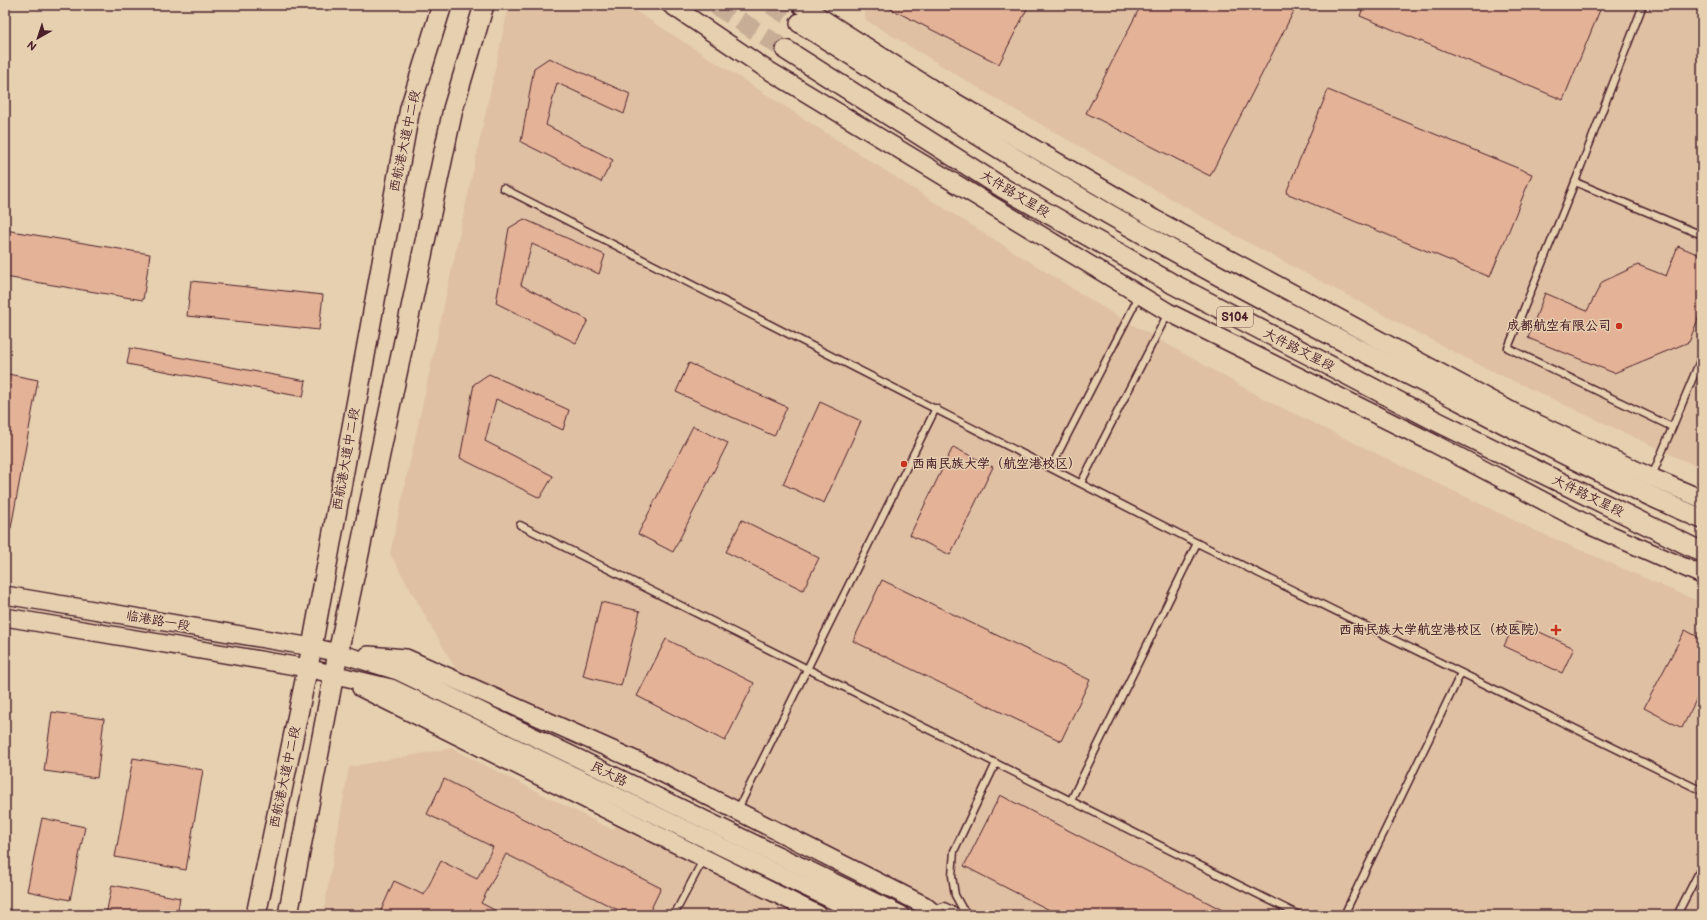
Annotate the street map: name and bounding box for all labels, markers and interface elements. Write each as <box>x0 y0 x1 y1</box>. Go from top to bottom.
north arrow <box>18 18 58 58</box>
text: N <box>25 38 39 53</box>
street label: 西航港大道中二段 <box>386 88 424 194</box>
street label: 大件路文星段 <box>977 167 1053 221</box>
road number: S104 <box>1217 307 1253 327</box>
place label: 成都航空有限公司 <box>1507 318 1611 334</box>
marker: 成都航空有限公司 <box>1614 321 1624 331</box>
street label: 大件路文星段 <box>1261 325 1337 375</box>
street label: 西航港大道中二段 <box>329 406 363 512</box>
place label: 西南民族大学（航空港校区） <box>912 456 1081 472</box>
marker: 西南民族大学（航空港校区） <box>899 459 909 469</box>
street label: 大件路文星段 <box>1549 472 1627 520</box>
street label: 临港路一段 <box>125 607 191 635</box>
place label: 西南民族大学航空港校区（校医院） <box>1339 622 1547 638</box>
marker: 西南民族大学航空港校区（校医院） <box>1550 624 1562 636</box>
street label: 西航港大道中二段 <box>266 724 304 830</box>
street label: 民大路 <box>588 758 630 790</box>

